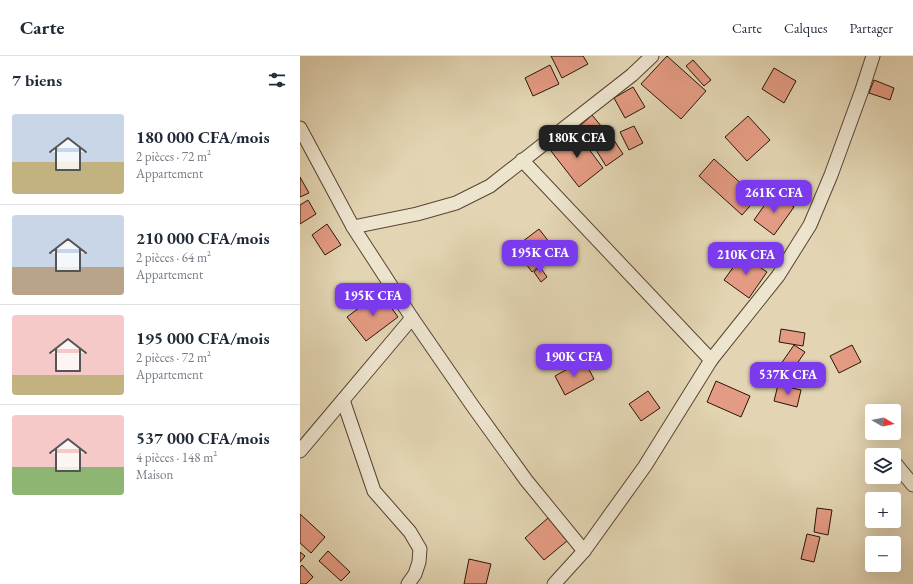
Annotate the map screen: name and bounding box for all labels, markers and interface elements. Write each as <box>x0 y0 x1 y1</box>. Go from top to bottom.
text: Carte <box>20 15 64 40</box>
text: Carte <box>732 19 762 37</box>
text: Calques <box>784 19 828 37</box>
text: Partager <box>850 19 893 37</box>
text: 7 biens <box>12 69 62 91</box>
icon: filters <box>266 69 288 91</box>
pin: 180K CFA <box>536 125 618 159</box>
text: 180 000 CFA/mois <box>136 126 270 148</box>
text: 180K CFA <box>548 129 606 146</box>
icon: home <box>44 130 92 178</box>
text: 2 pièces · 72 m² <box>136 148 211 165</box>
text: Appartement <box>136 165 203 182</box>
pin: 261K CFA <box>733 180 815 214</box>
text: 261K CFA <box>745 184 803 201</box>
text: 210 000 CFA/mois <box>136 227 270 249</box>
icon: home <box>44 231 92 279</box>
pin: 195K CFA <box>499 240 581 274</box>
pin: 210K CFA <box>705 242 787 276</box>
text: 195K CFA <box>511 244 569 261</box>
text: 210K CFA <box>717 246 775 263</box>
text: 2 pièces · 64 m² <box>136 249 211 266</box>
text: Appartement <box>136 266 203 283</box>
pin: 195K CFA <box>332 283 414 317</box>
text: 195K CFA <box>344 287 402 304</box>
text: 195 000 CFA/mois <box>136 327 270 349</box>
icon: home <box>44 331 92 379</box>
pin: 190K CFA <box>533 344 615 378</box>
text: 190K CFA <box>545 348 603 365</box>
text: 2 pièces · 72 m² <box>136 349 211 366</box>
pin: 537K CFA <box>747 362 829 396</box>
text: Appartement <box>136 366 203 383</box>
text: 537K CFA <box>759 366 817 383</box>
north arrow <box>865 404 901 440</box>
map controls <box>865 404 901 572</box>
text: 537 000 CFA/mois <box>136 427 270 449</box>
icon: home <box>44 431 92 479</box>
button: layers <box>865 448 901 484</box>
text: 4 pièces · 148 m² <box>136 449 217 466</box>
text: Maison <box>136 466 173 483</box>
button: + <box>865 492 901 528</box>
button: − <box>865 536 901 572</box>

